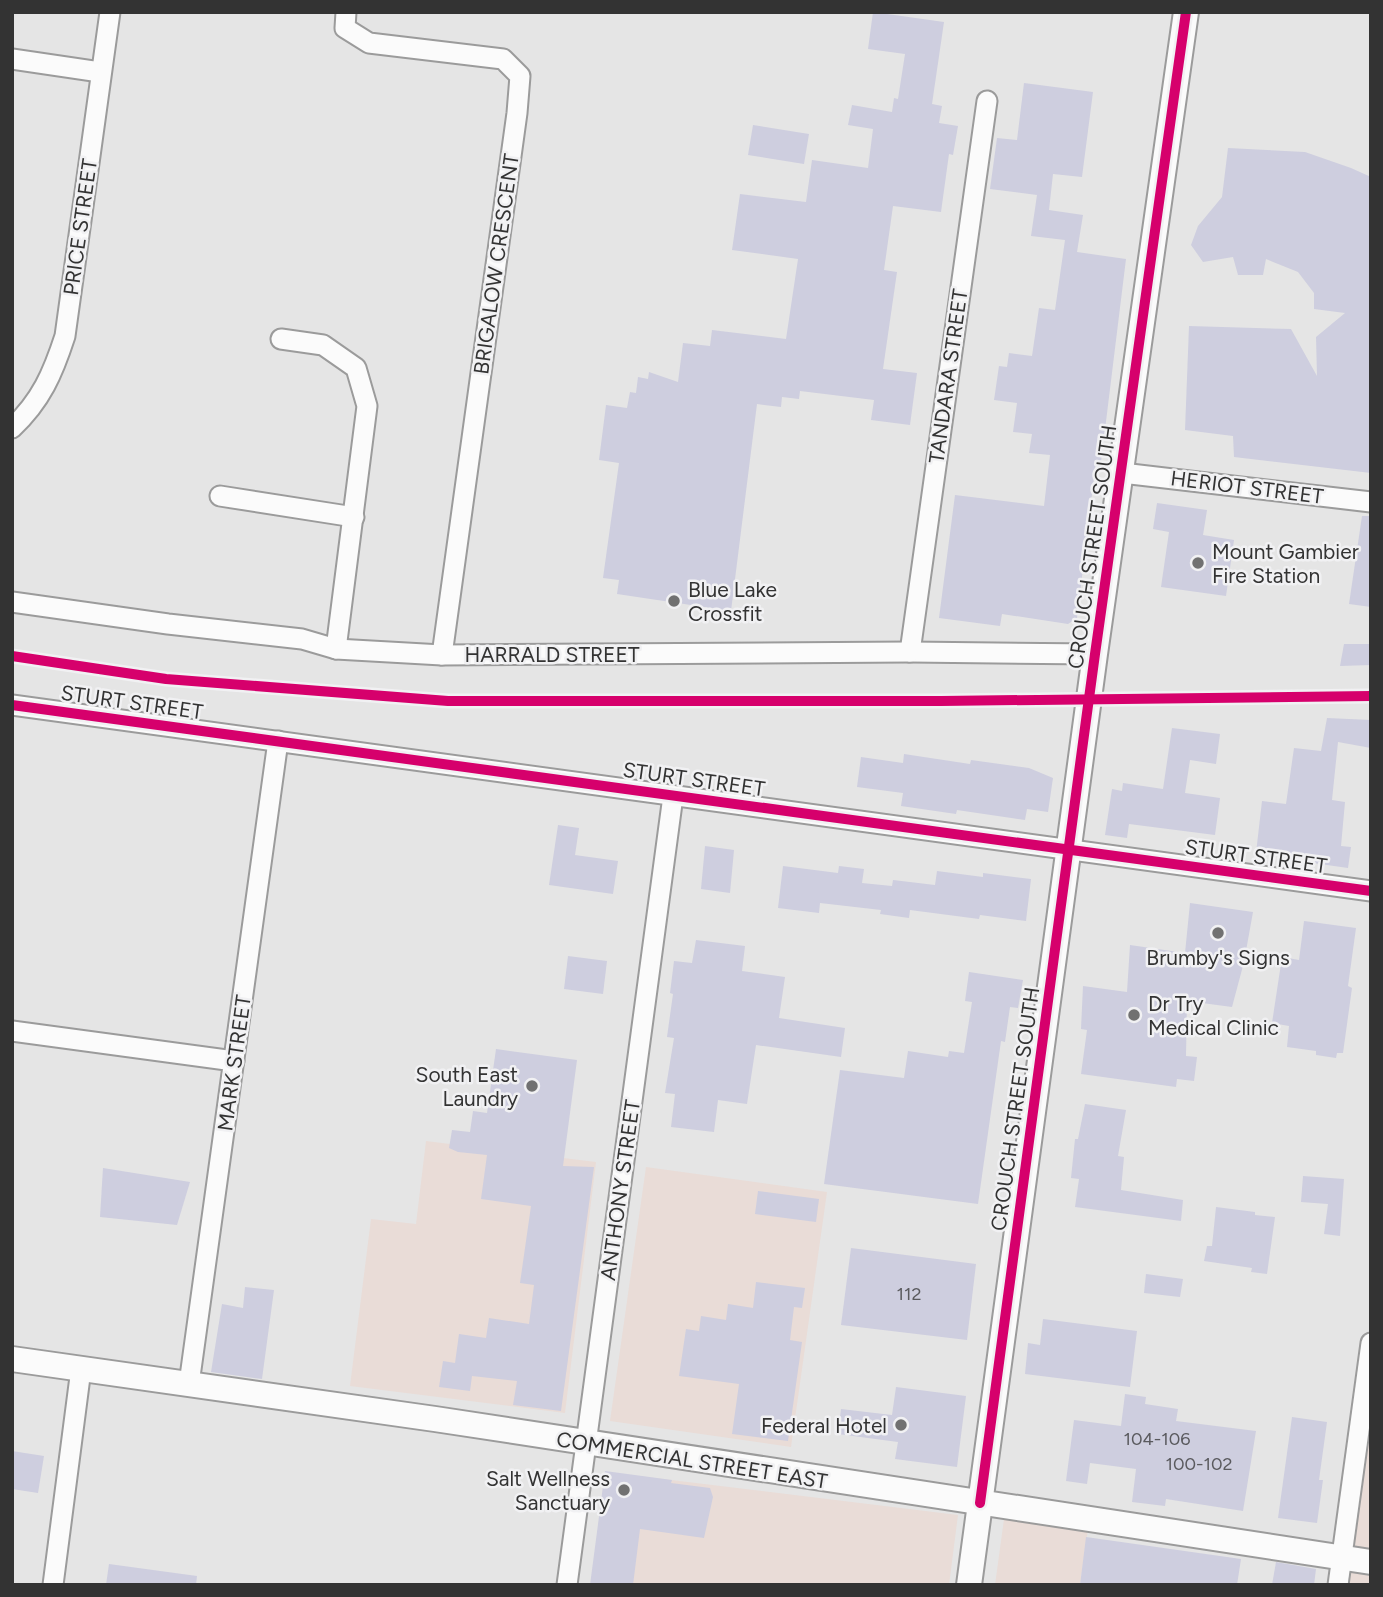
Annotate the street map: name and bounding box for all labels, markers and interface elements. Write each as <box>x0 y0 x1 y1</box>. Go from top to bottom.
street label: BRIGALOW CRESCENT <box>468 152 524 376</box>
street label: PRICE STREET <box>58 157 102 297</box>
street label: TANDARA STREET <box>923 287 973 465</box>
street label: CROUCH STREET SOUTH <box>1063 423 1121 671</box>
street label: HERIOT STREET <box>1169 465 1325 509</box>
place label: Mount Gambier Fire Station <box>1212 539 1359 588</box>
marker: Mount Gambier Fire Station <box>1190 555 1206 571</box>
place label: Blue Lake Crossfit <box>688 577 777 626</box>
marker: Blue Lake Crossfit <box>666 593 682 609</box>
street label: HARRALD STREET <box>464 642 640 667</box>
street label: STURT STREET <box>59 680 205 724</box>
street label: STURT STREET <box>621 757 767 801</box>
street label: STURT STREET <box>1183 834 1329 878</box>
marker: Brumby's Signs <box>1210 925 1226 941</box>
place label: Brumby's Signs <box>1146 945 1290 970</box>
street label: CROUCH STREET SOUTH <box>986 985 1044 1233</box>
place label: Dr Try Medical Clinic <box>1148 991 1279 1040</box>
street label: MARK STREET <box>212 993 256 1133</box>
marker: Dr Try Medical Clinic <box>1126 1007 1142 1023</box>
place label: South East Laundry <box>415 1062 518 1111</box>
marker: South East Laundry <box>524 1078 540 1094</box>
street label: ANTHONY STREET <box>595 1098 645 1282</box>
house number: 112 <box>897 1283 921 1305</box>
place label: Federal Hotel <box>761 1413 887 1438</box>
marker: Federal Hotel <box>893 1417 909 1433</box>
street label: COMMERCIAL STREET EAST <box>555 1426 830 1494</box>
house number: 104-106 <box>1124 1428 1190 1450</box>
house number: 100-102 <box>1165 1453 1233 1475</box>
place label: Salt Wellness Sanctuary <box>486 1466 610 1515</box>
marker: Salt Wellness Sanctuary <box>616 1482 632 1498</box>

